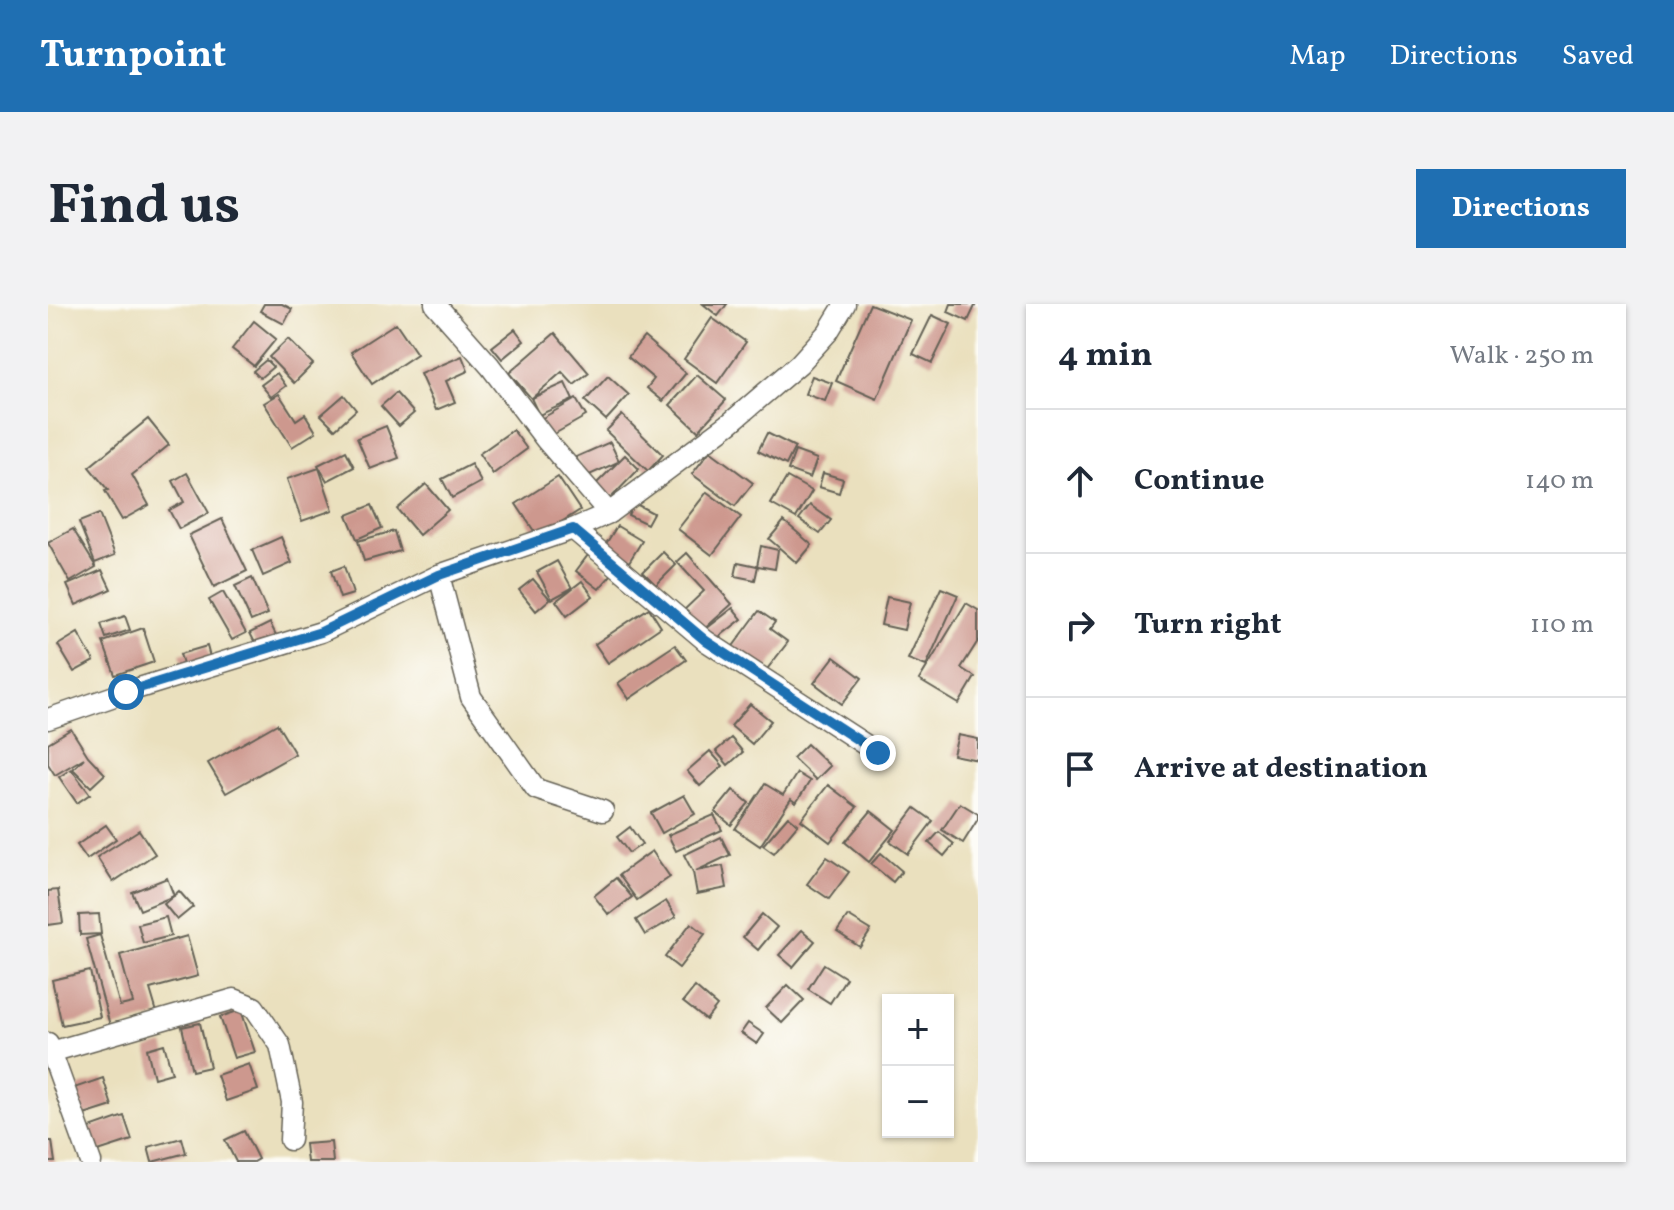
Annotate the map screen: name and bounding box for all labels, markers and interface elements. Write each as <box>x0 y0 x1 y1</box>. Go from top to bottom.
text: Turnpoint <box>40 30 226 83</box>
text: Map <box>1290 37 1346 76</box>
text: Directions <box>1390 37 1518 76</box>
text: Saved <box>1562 37 1634 76</box>
text: Find us <box>48 169 240 247</box>
button: Directions <box>1416 169 1626 248</box>
text: 4 min <box>1058 333 1153 380</box>
text: Walk · 250 m <box>1450 338 1594 374</box>
icon: ahead <box>1058 459 1102 503</box>
text: Continue <box>1134 460 1265 502</box>
text: 140 m <box>1525 463 1594 499</box>
icon: right <box>1058 603 1102 647</box>
text: Turn right <box>1134 604 1282 646</box>
text: 110 m <box>1530 607 1594 643</box>
route start <box>108 674 144 710</box>
route end <box>860 735 896 771</box>
icon: arrive <box>1058 747 1102 791</box>
text: Arrive at destination <box>1134 748 1428 790</box>
map controls <box>882 994 954 1138</box>
button: + <box>882 994 954 1066</box>
button: − <box>882 1066 954 1138</box>

